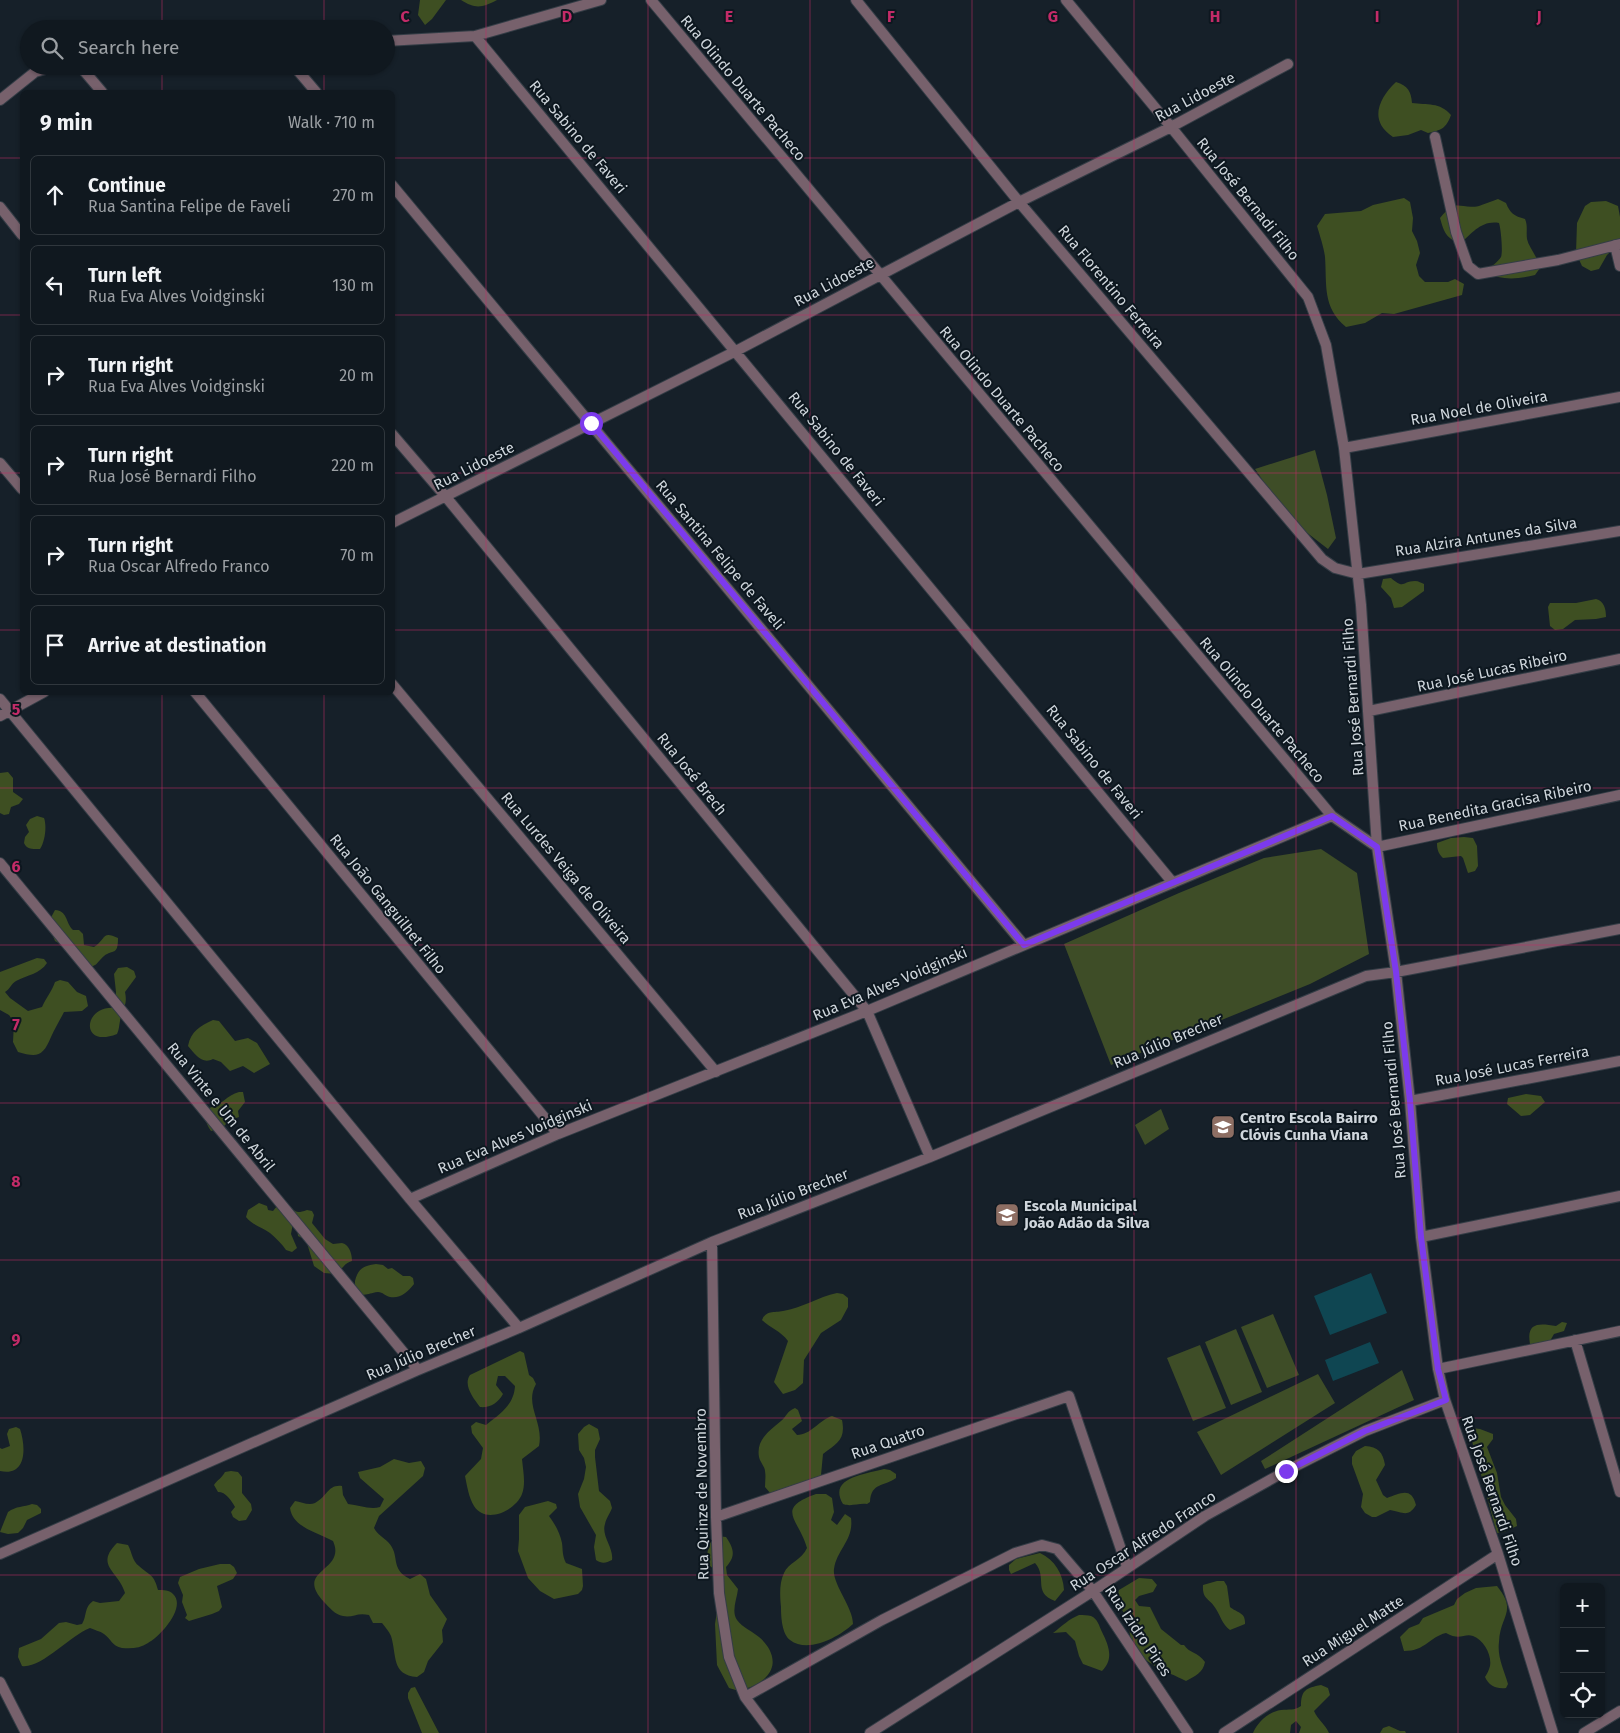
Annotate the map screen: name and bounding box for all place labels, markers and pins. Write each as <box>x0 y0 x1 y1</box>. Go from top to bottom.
place label: Centro Escola Bairro Clóvis Cunha Viana <box>1240 1109 1378 1144</box>
school or university icon: Centro Escola Bairro Clóvis Cunha Viana <box>1210 1114 1236 1140</box>
place label: Escola Municipal João Adão da Silva <box>1023 1197 1150 1232</box>
school or university icon: Escola Municipal João Adão da Silva <box>994 1202 1020 1228</box>

